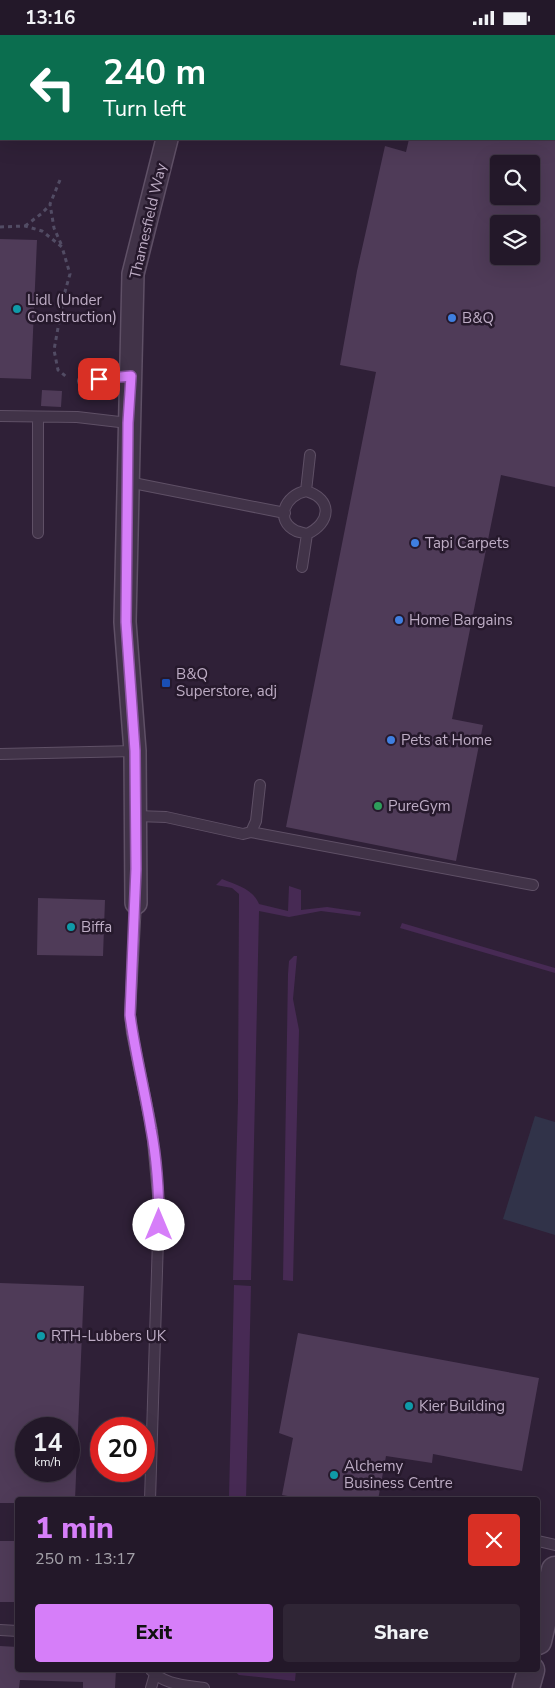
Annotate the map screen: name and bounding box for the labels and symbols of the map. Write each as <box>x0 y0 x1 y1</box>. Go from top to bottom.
street label: Thamesfield Way <box>125 161 171 281</box>
place label: Lidl (Under Construction) <box>27 290 117 327</box>
marker: Lidl (Under Construction) <box>11 303 23 315</box>
place label: B&Q <box>462 308 494 328</box>
marker: B&Q <box>446 312 458 324</box>
pin <box>78 358 120 400</box>
place label: Tapi Carpets <box>425 533 509 553</box>
marker: Tapi Carpets <box>409 537 421 549</box>
place label: Home Bargains <box>409 610 513 630</box>
marker: Home Bargains <box>393 614 405 626</box>
place label: B&Q Superstore, adj <box>176 664 277 701</box>
marker: B&Q Superstore, adj <box>160 677 172 689</box>
place label: Pets at Home <box>401 730 492 750</box>
marker: Pets at Home <box>385 734 397 746</box>
place label: PureGym <box>388 796 451 816</box>
marker: PureGym <box>372 800 384 812</box>
place label: Biffa <box>81 917 112 937</box>
marker: Biffa <box>65 921 77 933</box>
position arrow <box>132 1198 184 1250</box>
place label: RTH-Lubbers UK <box>51 1326 167 1346</box>
marker: RTH-Lubbers UK <box>35 1330 47 1342</box>
place label: Kier Building <box>419 1396 505 1416</box>
marker: Kier Building <box>403 1400 415 1412</box>
speed limit sign: 20 <box>90 1417 155 1482</box>
place label: Alchemy Business Centre <box>344 1456 453 1493</box>
marker: Alchemy Business Centre <box>328 1469 340 1481</box>

